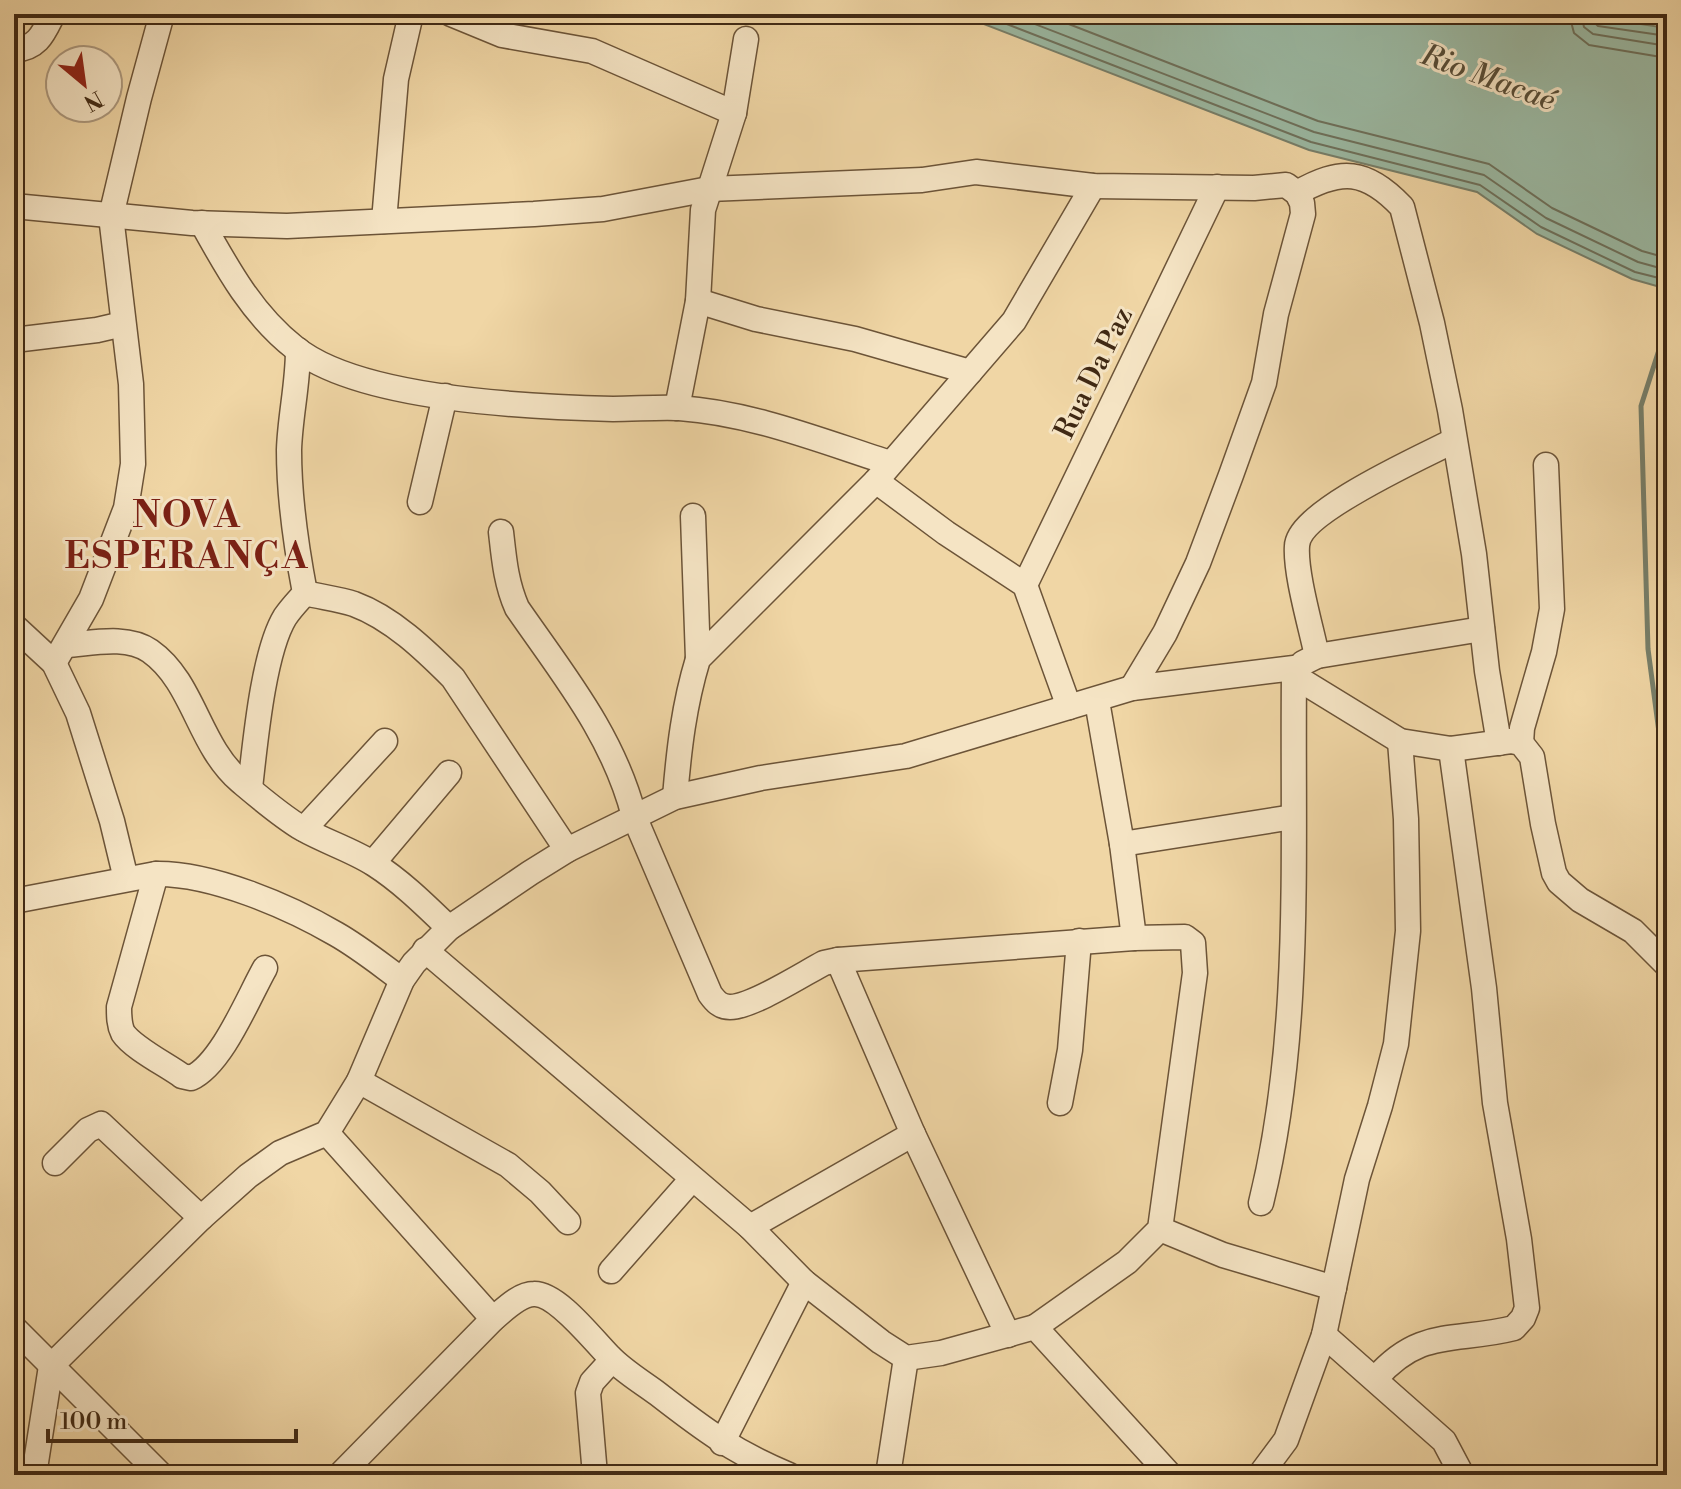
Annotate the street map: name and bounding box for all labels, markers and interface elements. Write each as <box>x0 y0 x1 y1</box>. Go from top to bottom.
water label: Rio Macaé <box>1415 36 1562 120</box>
north arrow <box>44 44 124 124</box>
text: N <box>78 84 107 116</box>
street label: Rua Da Paz <box>1047 301 1141 445</box>
district label: NOVA ESPERANÇA <box>64 494 310 580</box>
scale bar <box>48 1393 296 1443</box>
text: 100 m <box>60 1407 127 1437</box>

